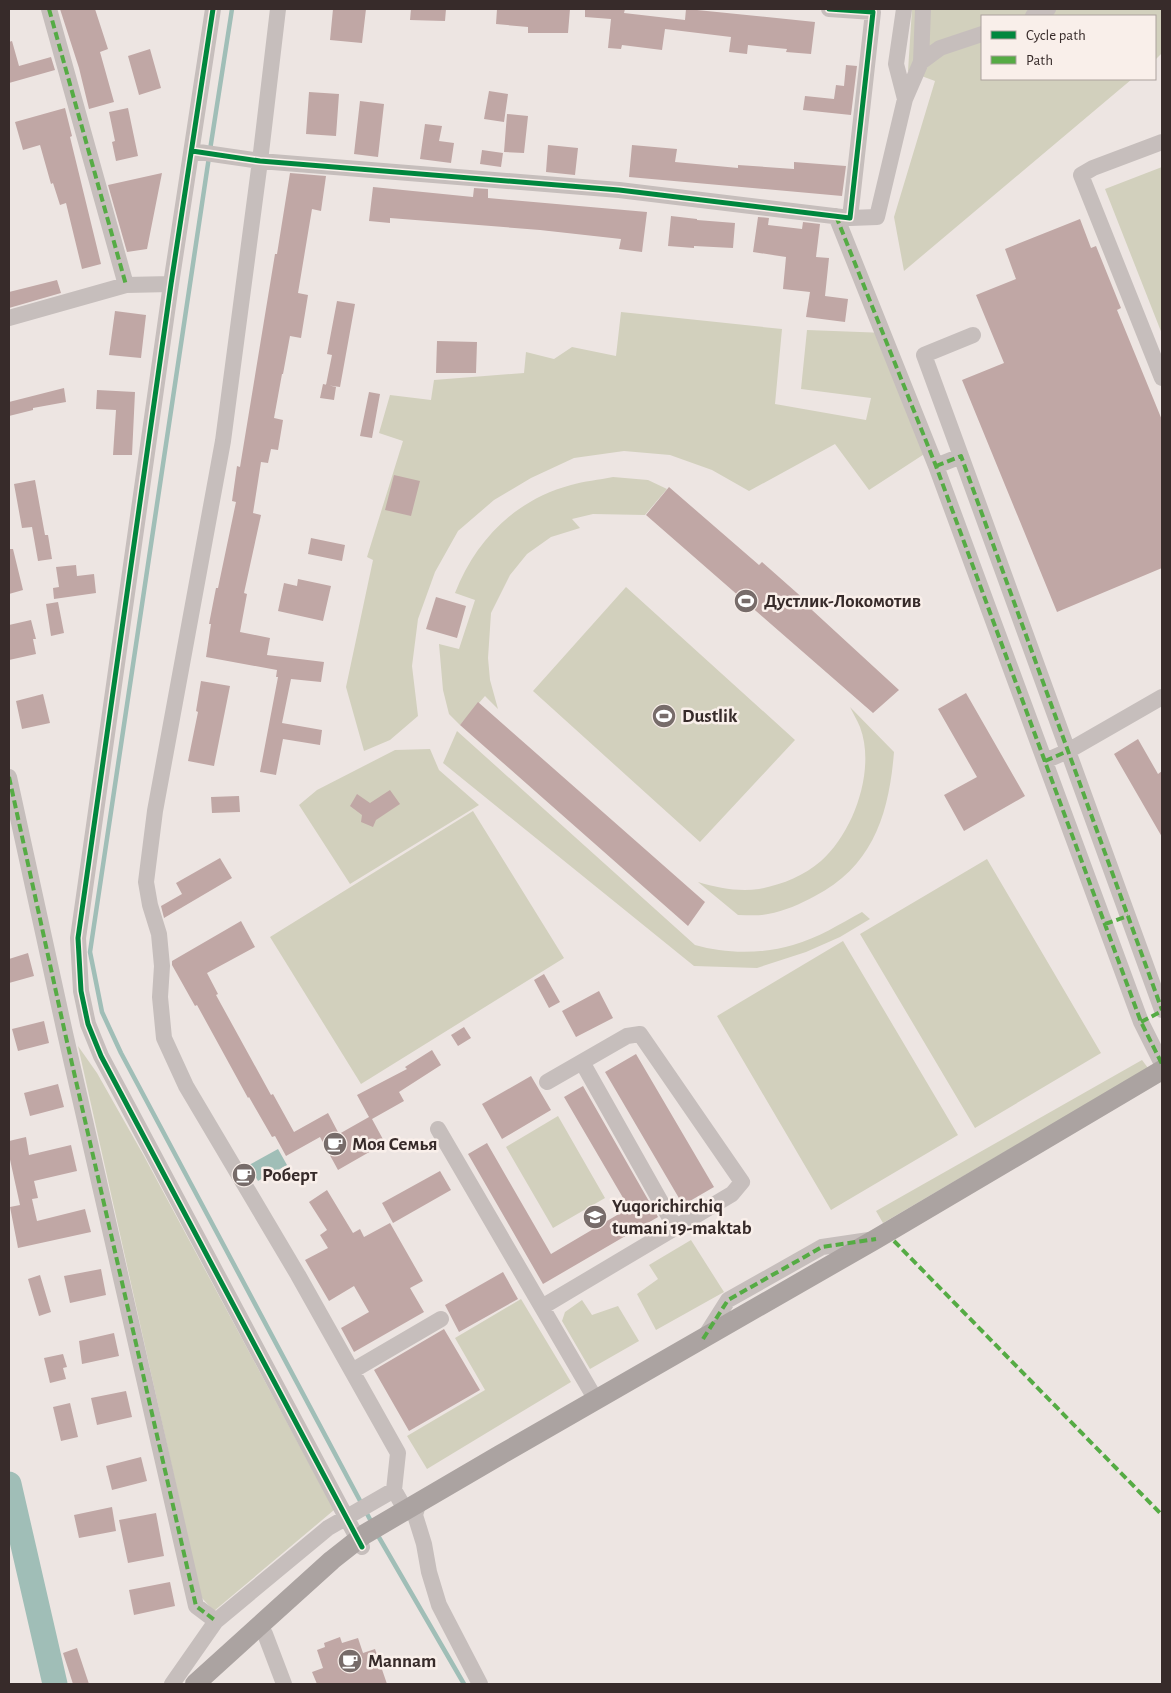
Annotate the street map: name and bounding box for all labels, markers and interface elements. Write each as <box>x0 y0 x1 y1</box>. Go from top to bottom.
legend <box>981 15 1156 80</box>
text: Cycle path <box>1026 28 1086 43</box>
text: Path <box>1026 53 1053 68</box>
sports icon: Дустлик-Локомотив <box>733 588 759 614</box>
place label: Дустлик-Локомотив <box>764 592 921 611</box>
sports icon: Dustlik <box>651 703 677 729</box>
place label: Dustlik <box>682 707 738 726</box>
cafe icon: Моя Семья <box>322 1131 348 1157</box>
place label: Моя Семья <box>352 1135 437 1154</box>
cafe icon: Роберт <box>231 1162 257 1188</box>
place label: Роберт <box>262 1166 318 1185</box>
place label: Yuqorichirchiq tumani 19-maktab <box>612 1197 752 1238</box>
school or university icon: Yuqorichirchiq tumani 19-maktab <box>582 1204 608 1230</box>
cafe icon: Mannam <box>337 1648 363 1674</box>
place label: Mannam <box>368 1652 436 1671</box>

